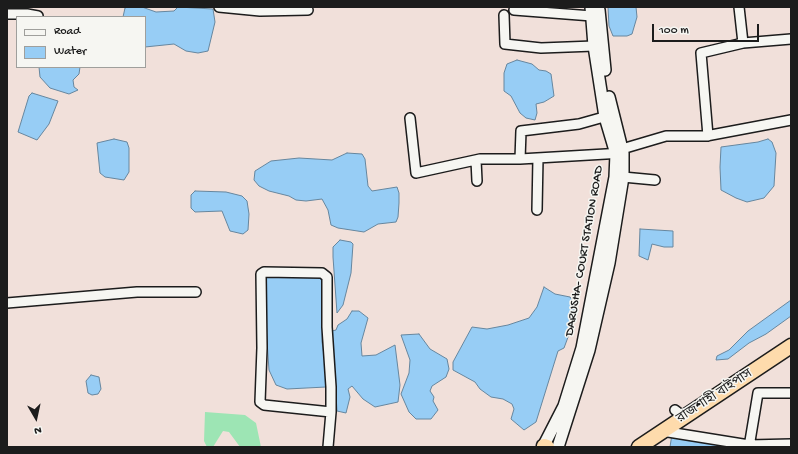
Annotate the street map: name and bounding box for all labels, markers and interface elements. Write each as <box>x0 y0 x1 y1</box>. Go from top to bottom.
legend <box>16 16 146 68</box>
scale bar <box>654 16 761 42</box>
text: 100 m <box>659 24 689 38</box>
text: Road <box>54 25 80 39</box>
text: Water <box>54 45 86 59</box>
street label: DARUSHA- COURT STATION ROAD <box>562 164 608 338</box>
street label: রাজশাহী বাইপাস <box>674 367 756 427</box>
north arrow <box>16 398 56 438</box>
text: N <box>33 423 42 436</box>

